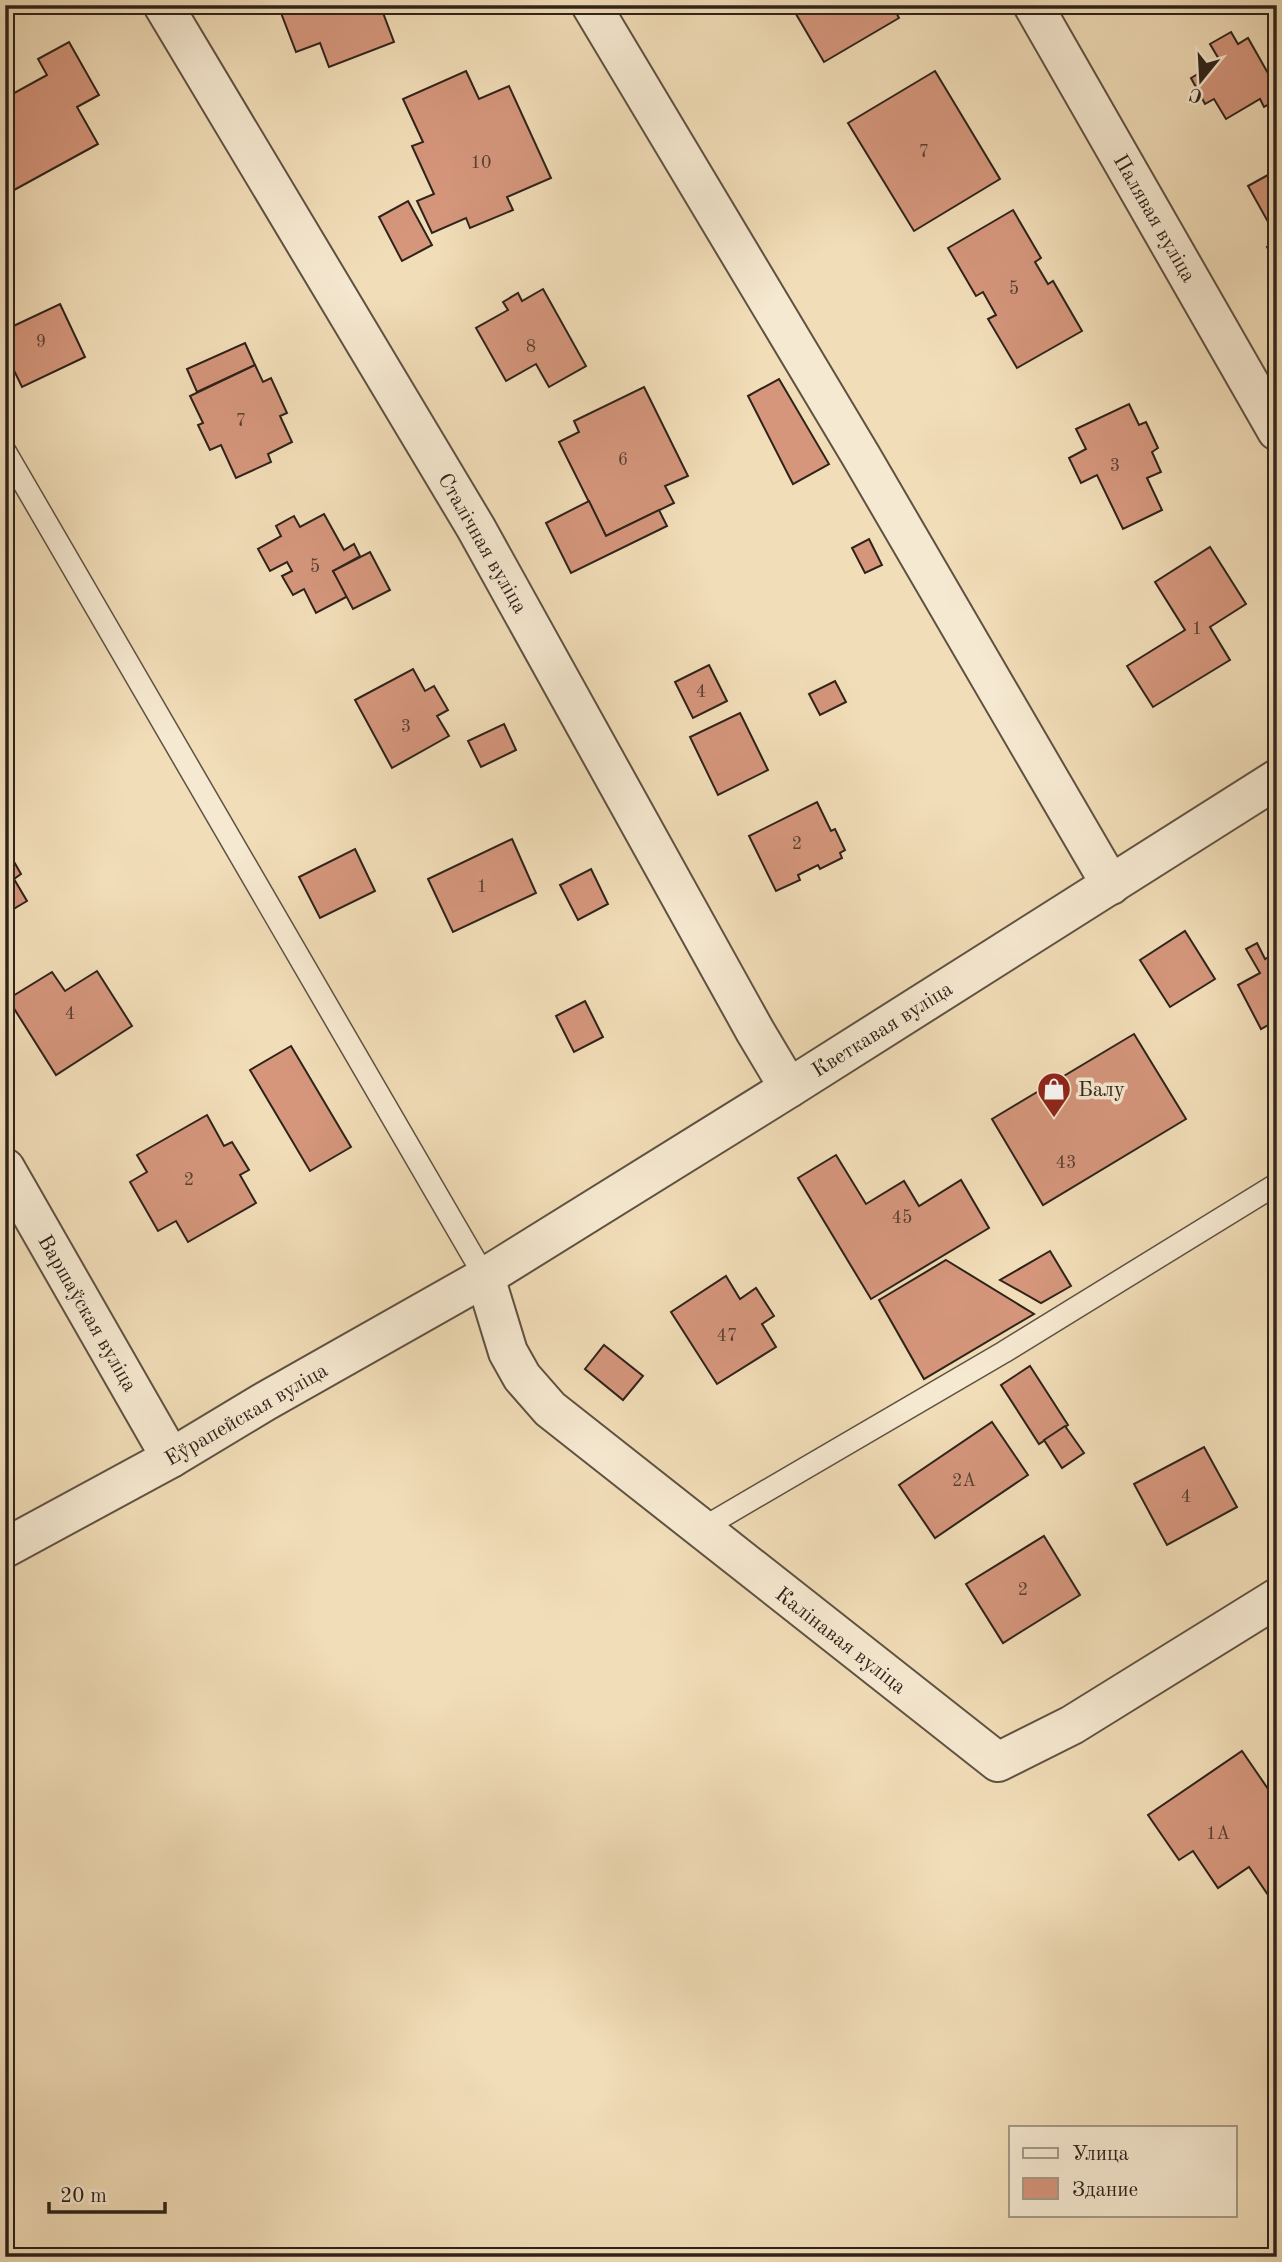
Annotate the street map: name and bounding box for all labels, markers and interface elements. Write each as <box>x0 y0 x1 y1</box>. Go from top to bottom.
north arrow <box>1166 46 1236 116</box>
text: С <box>1188 83 1205 105</box>
house number: 7 <box>919 143 929 161</box>
street label: Палявая вуліца <box>1109 151 1199 286</box>
house number: 10 <box>471 154 491 172</box>
house number: 5 <box>1009 280 1019 298</box>
house number: 9 <box>36 333 46 351</box>
house number: 8 <box>526 338 536 356</box>
house number: 7 <box>236 412 246 430</box>
house number: 6 <box>618 451 628 469</box>
house number: 3 <box>1110 457 1120 475</box>
street label: Сталічная вуліца <box>433 470 530 617</box>
house number: 5 <box>310 558 320 576</box>
house number: 1 <box>1192 620 1202 638</box>
house number: 4 <box>696 683 706 701</box>
house number: 3 <box>401 718 411 736</box>
house number: 2 <box>792 835 802 853</box>
house number: 1 <box>477 878 487 896</box>
street label: Кветкавая вуліца <box>809 979 957 1082</box>
house number: 4 <box>65 1005 75 1023</box>
shop icon: Балу <box>1035 1070 1073 1119</box>
place label: Балу <box>1078 1080 1125 1101</box>
house number: 43 <box>1056 1154 1076 1172</box>
house number: 2 <box>184 1171 194 1189</box>
house number: 45 <box>892 1209 912 1227</box>
street label: Варшаўская вуліца <box>33 1232 140 1396</box>
house number: 47 <box>717 1327 737 1345</box>
street label: Еўрапейская вуліца <box>162 1360 332 1470</box>
house number: 2А <box>952 1472 976 1490</box>
house number: 4 <box>1181 1488 1191 1506</box>
house number: 2 <box>1018 1581 1028 1599</box>
street label: Калінавая вуліца <box>771 1584 909 1698</box>
house number: 1А <box>1206 1825 1230 1843</box>
legend <box>1009 2126 1236 2216</box>
text: Улица <box>1072 2144 1129 2165</box>
scale bar <box>49 2171 164 2215</box>
text: Здание <box>1072 2180 1138 2201</box>
text: 20 m <box>60 2186 107 2207</box>

